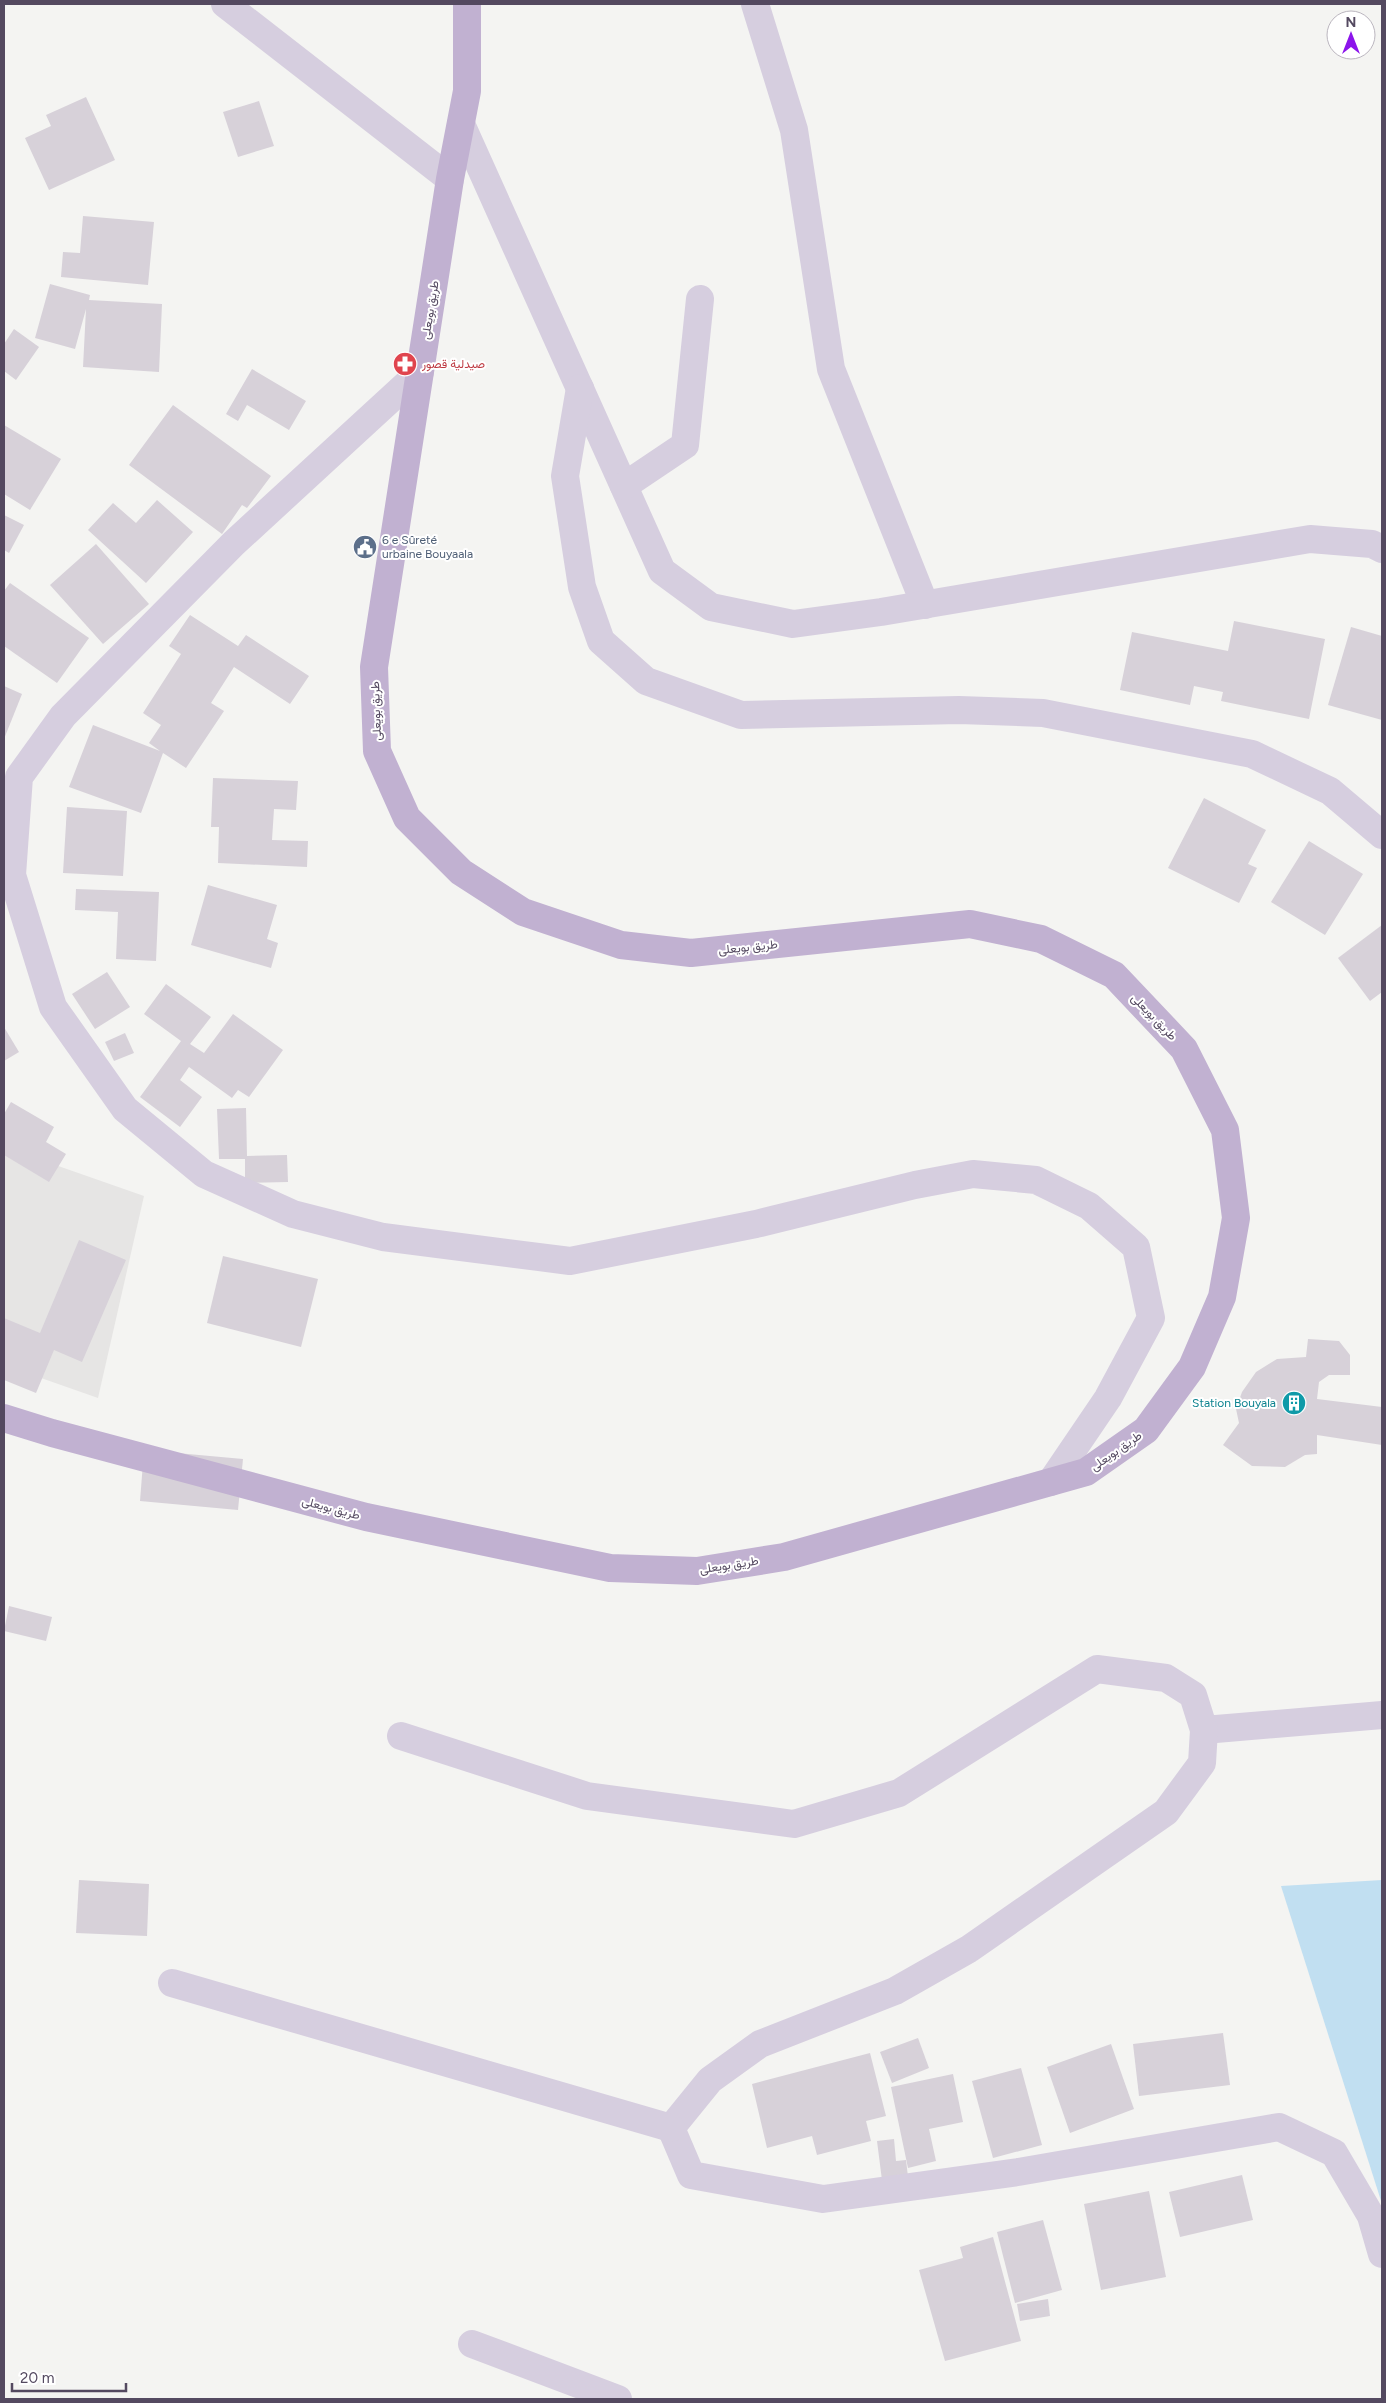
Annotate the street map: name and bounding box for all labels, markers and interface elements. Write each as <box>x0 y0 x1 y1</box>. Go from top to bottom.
north arrow <box>1326 10 1376 60</box>
text: N <box>1346 14 1356 31</box>
street label: طريق بويعلى <box>418 279 443 341</box>
pharmacy icon: صيدلية قصور <box>392 351 418 377</box>
place label: صيدلية قصور <box>421 357 485 372</box>
place label: 6 e Sûreté urbaine Bouyaala <box>382 533 473 561</box>
public building icon: 6 e Sûreté urbaine Bouyaala <box>352 534 378 560</box>
street label: طريق بويعلى <box>368 681 385 741</box>
street label: طريق بويعلى <box>718 937 779 958</box>
street label: طريق بويعلى <box>1128 991 1180 1044</box>
building icon: Station Bouyala <box>1281 1390 1307 1416</box>
place label: Station Bouyala <box>1192 1396 1276 1410</box>
street label: طريق بويعلى <box>1088 1428 1145 1475</box>
street label: طريق بويعلى <box>300 1494 362 1523</box>
street label: طريق بويعلى <box>699 1553 760 1578</box>
scale bar <box>12 2360 126 2392</box>
text: 20 m <box>20 2369 54 2387</box>

